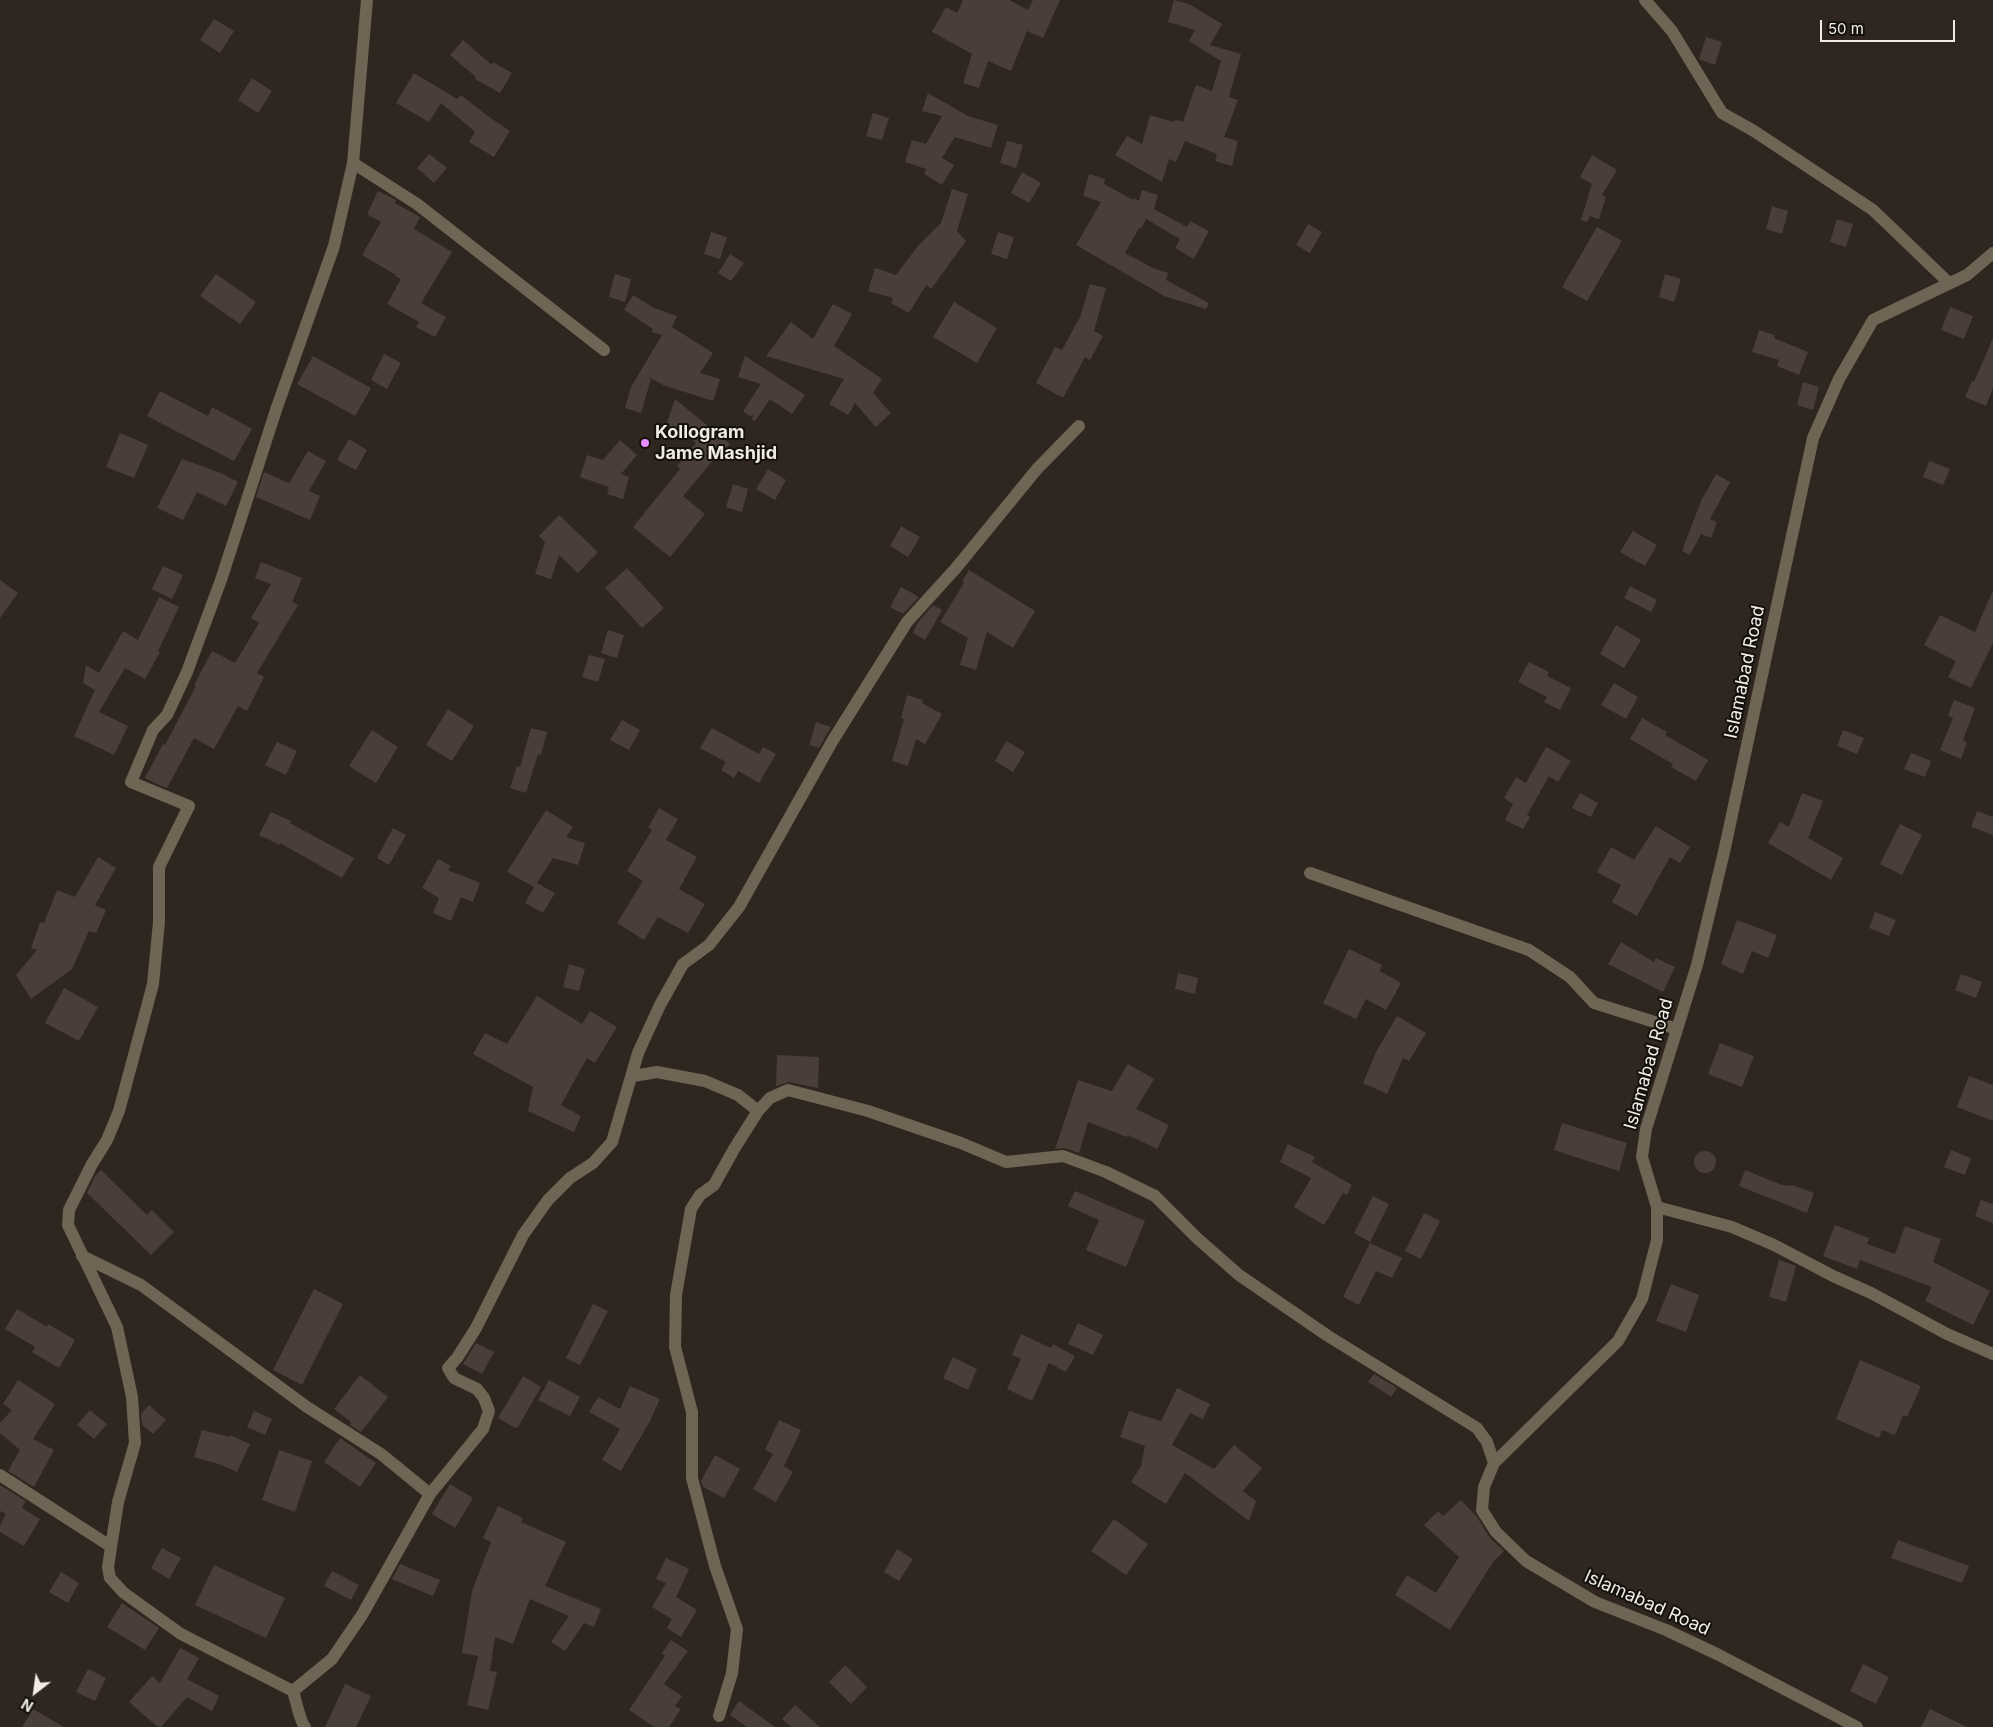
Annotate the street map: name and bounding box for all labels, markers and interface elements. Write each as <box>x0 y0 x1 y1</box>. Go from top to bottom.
scale bar <box>1823 10 1958 42</box>
text: 50 m <box>1828 19 1864 38</box>
place label: Kollogram Jame Mashjid <box>655 422 777 464</box>
marker: Kollogram Jame Mashjid <box>639 437 651 449</box>
street label: Islamabad Road <box>1720 603 1770 741</box>
street label: Islamabad Road <box>1620 996 1678 1132</box>
street label: Islamabad Road <box>1581 1566 1713 1640</box>
north arrow <box>10 1667 60 1717</box>
text: N <box>18 1695 36 1715</box>

